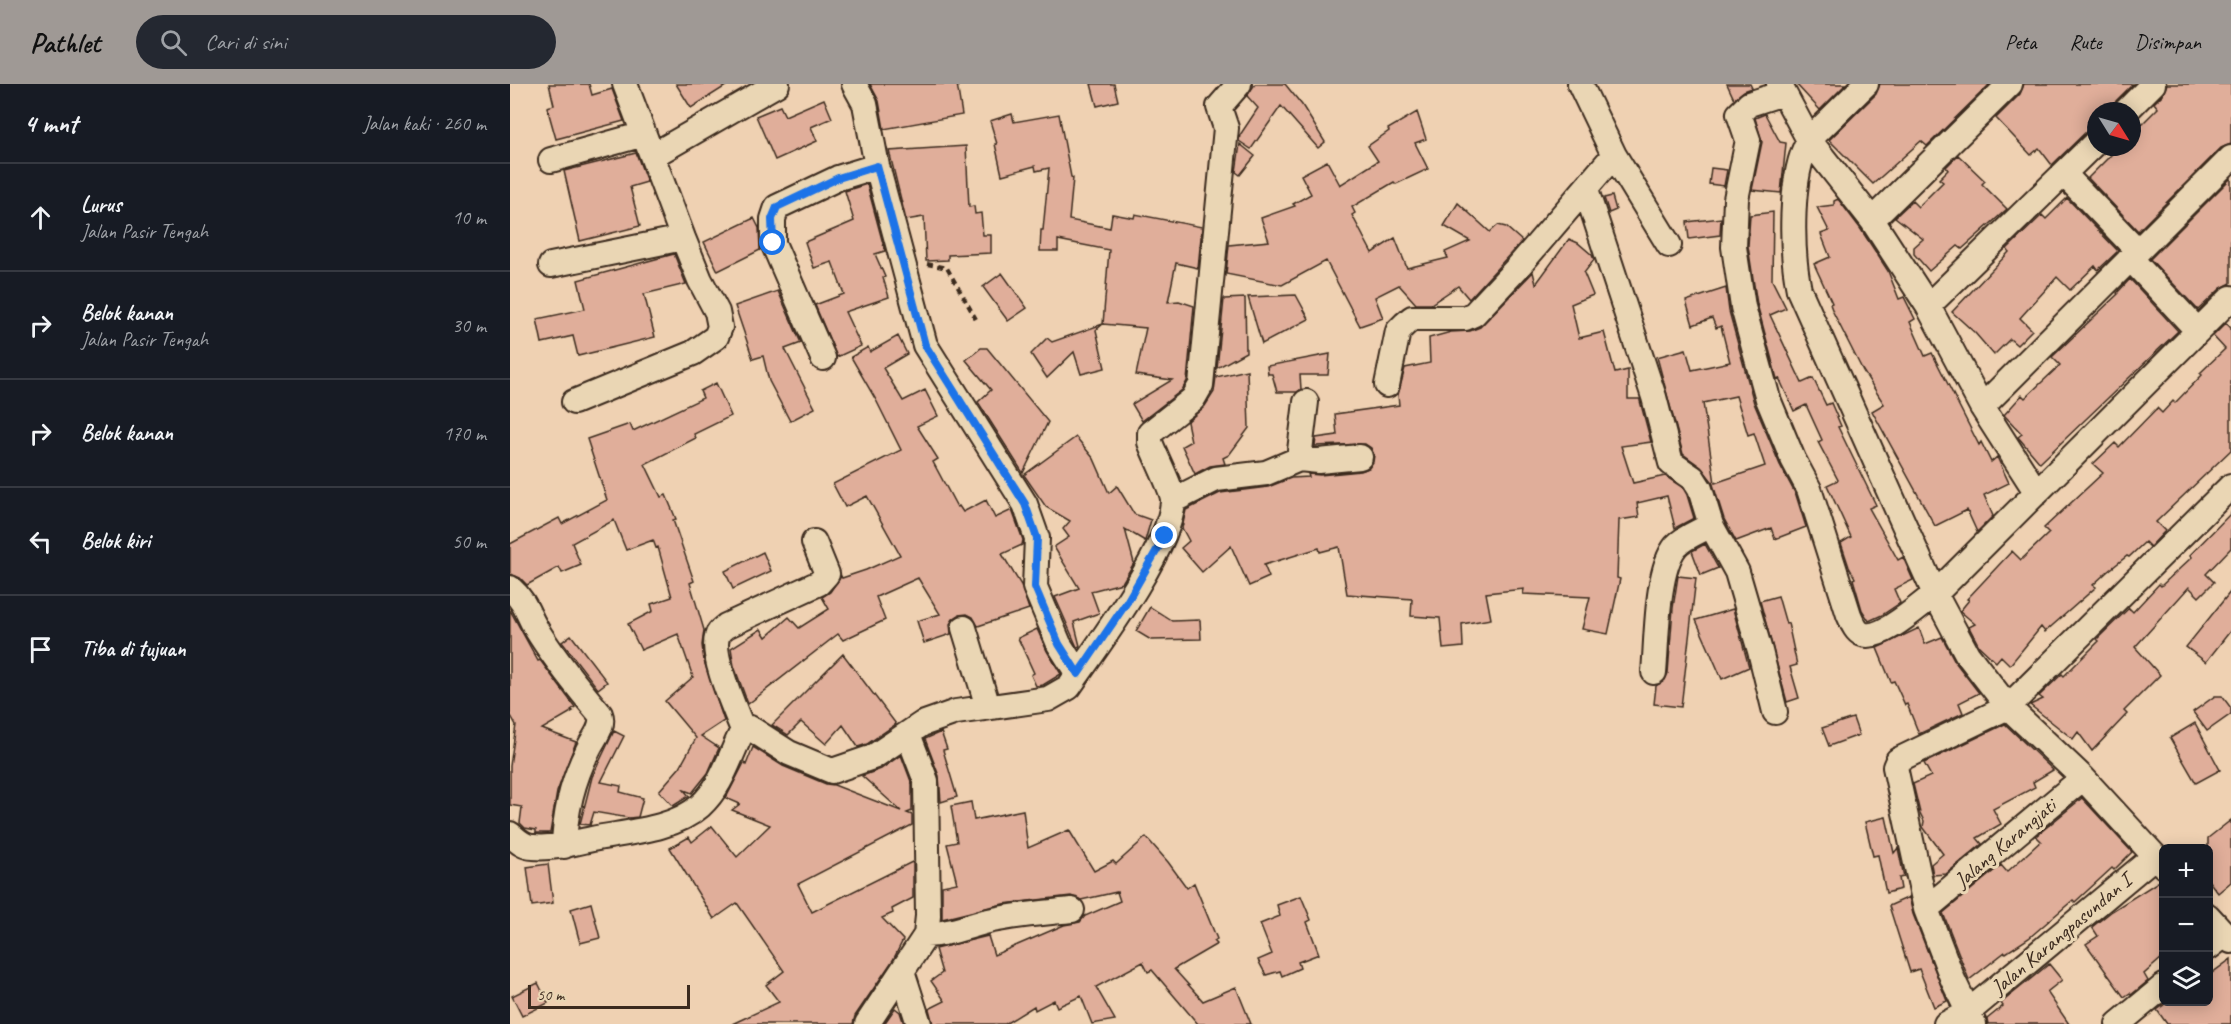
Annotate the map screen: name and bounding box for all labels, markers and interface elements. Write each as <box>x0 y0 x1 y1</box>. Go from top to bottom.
search box <box>136 15 556 69</box>
text: Pathlet <box>30 25 100 60</box>
icon: search <box>157 26 190 59</box>
text: Cari di sini <box>205 28 286 56</box>
text: Peta <box>2005 29 2036 55</box>
text: Rute <box>2069 29 2102 55</box>
text: Disimpan <box>2135 29 2201 55</box>
north arrow <box>2087 102 2141 156</box>
text: 4 mnt <box>24 107 77 140</box>
text: Jalan kaki · 260 m <box>363 111 486 136</box>
text: Lurus <box>81 191 121 219</box>
icon: ahead <box>24 201 57 234</box>
text: 10 m <box>452 205 486 230</box>
text: Jalan Pasir Tengah <box>81 219 208 244</box>
route start <box>759 229 785 255</box>
text: Belok kanan <box>81 299 173 327</box>
icon: right <box>24 309 57 342</box>
text: 30 m <box>452 313 486 338</box>
text: Jalan Pasir Tengah <box>81 327 208 352</box>
icon: right <box>24 417 57 450</box>
text: Belok kanan <box>81 419 173 447</box>
text: 170 m <box>443 421 486 446</box>
route end <box>1151 522 1177 548</box>
icon: left <box>24 525 57 558</box>
text: Belok kiri <box>81 527 150 555</box>
text: 50 m <box>452 529 486 554</box>
icon: arrive <box>24 633 57 666</box>
text: Tiba di tujuan <box>81 635 186 663</box>
street label: Jalang Karangjati <box>1948 791 2063 894</box>
map controls <box>2159 844 2213 1006</box>
button: + <box>2159 844 2213 898</box>
street label: Jalan Karangpasundan I <box>1985 865 2140 1001</box>
button: − <box>2159 898 2213 952</box>
button: layers <box>2159 952 2213 1006</box>
scale bar <box>528 982 690 1010</box>
text: 50 m <box>537 985 564 1005</box>

